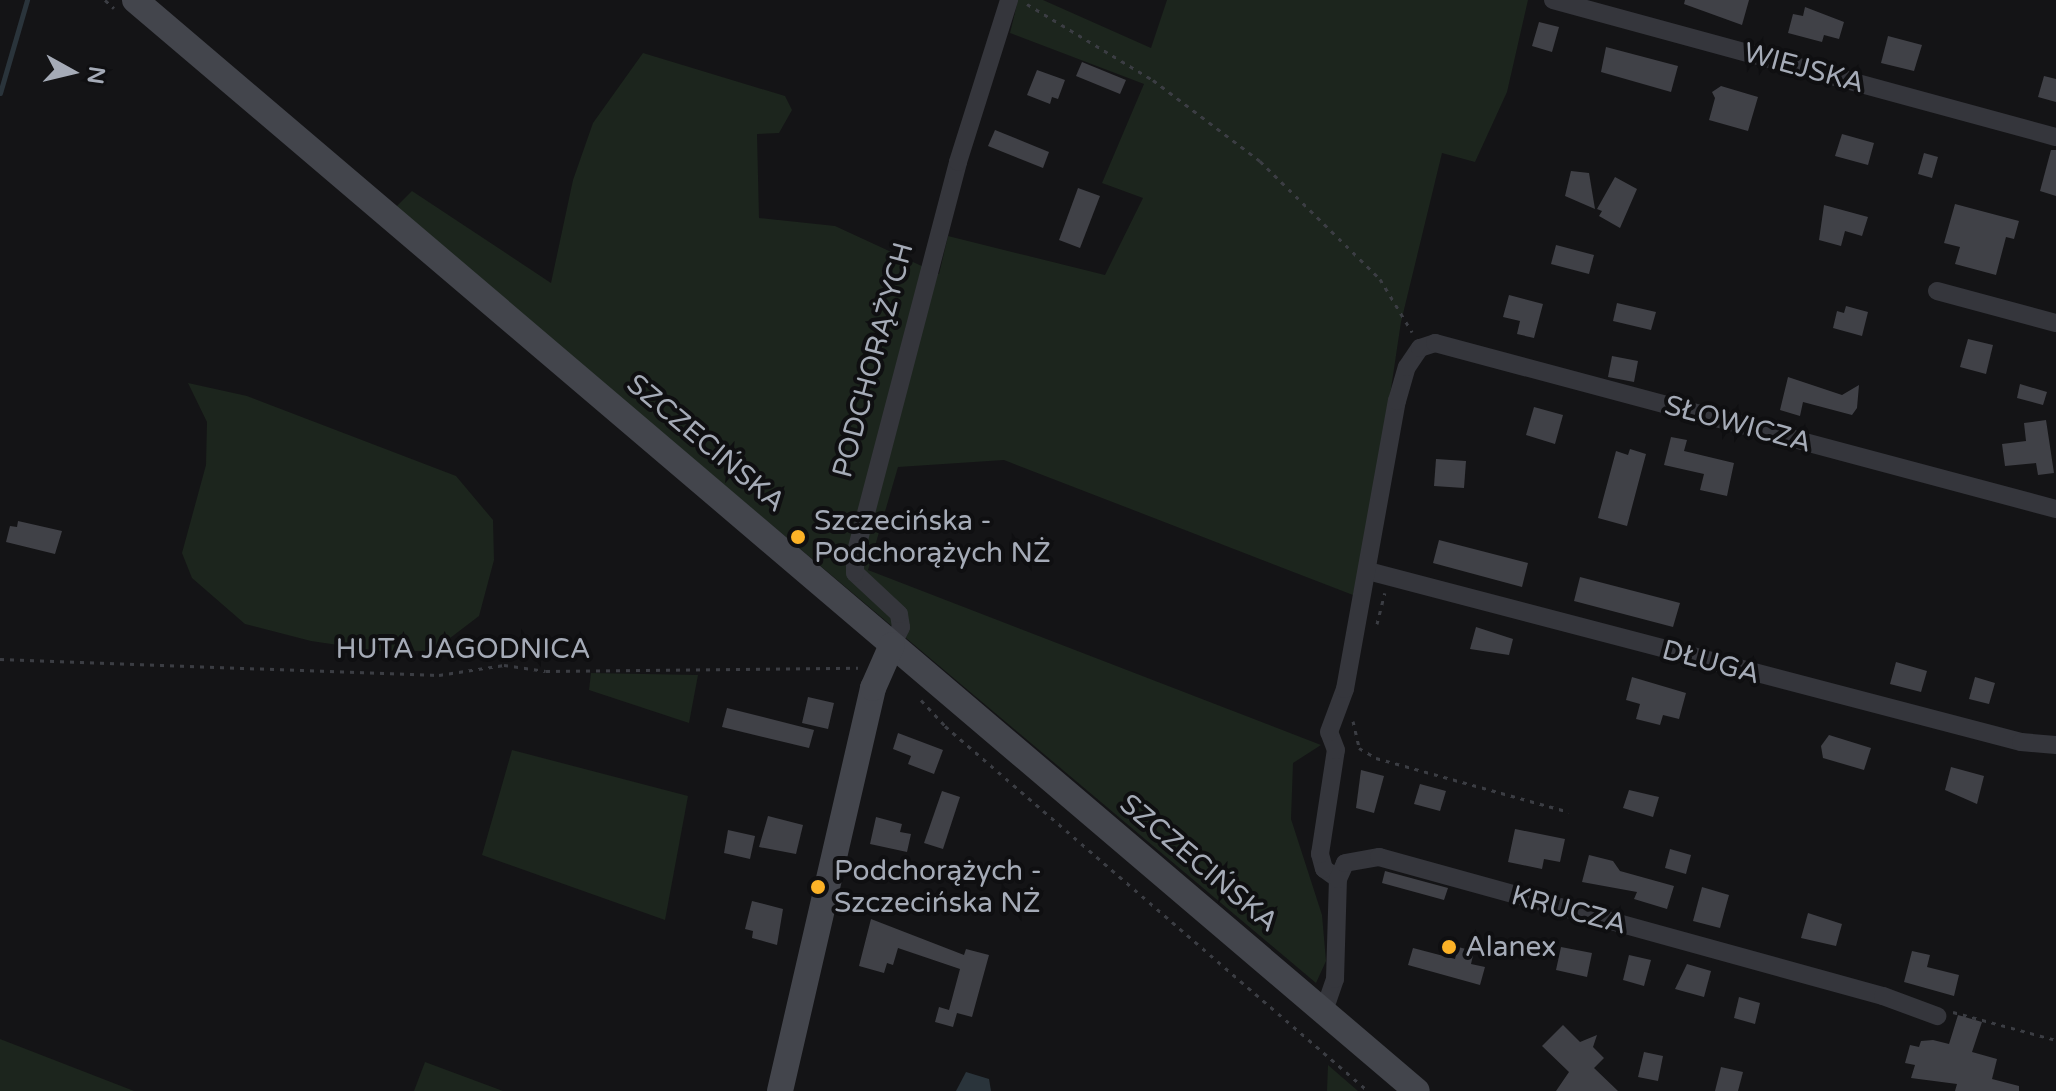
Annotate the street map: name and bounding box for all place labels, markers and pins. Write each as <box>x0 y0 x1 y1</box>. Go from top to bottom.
place label: Szczecińska - Podchorążych NŻ <box>814 504 1051 570</box>
marker: Szczecińska - Podchorążych NŻ <box>789 528 807 546</box>
place label: Podchorążych - Szczecińska NŻ <box>834 854 1042 920</box>
marker: Podchorążych - Szczecińska NŻ <box>809 878 827 896</box>
place label: Alanex <box>1465 930 1556 964</box>
marker: Alanex <box>1440 938 1458 956</box>

